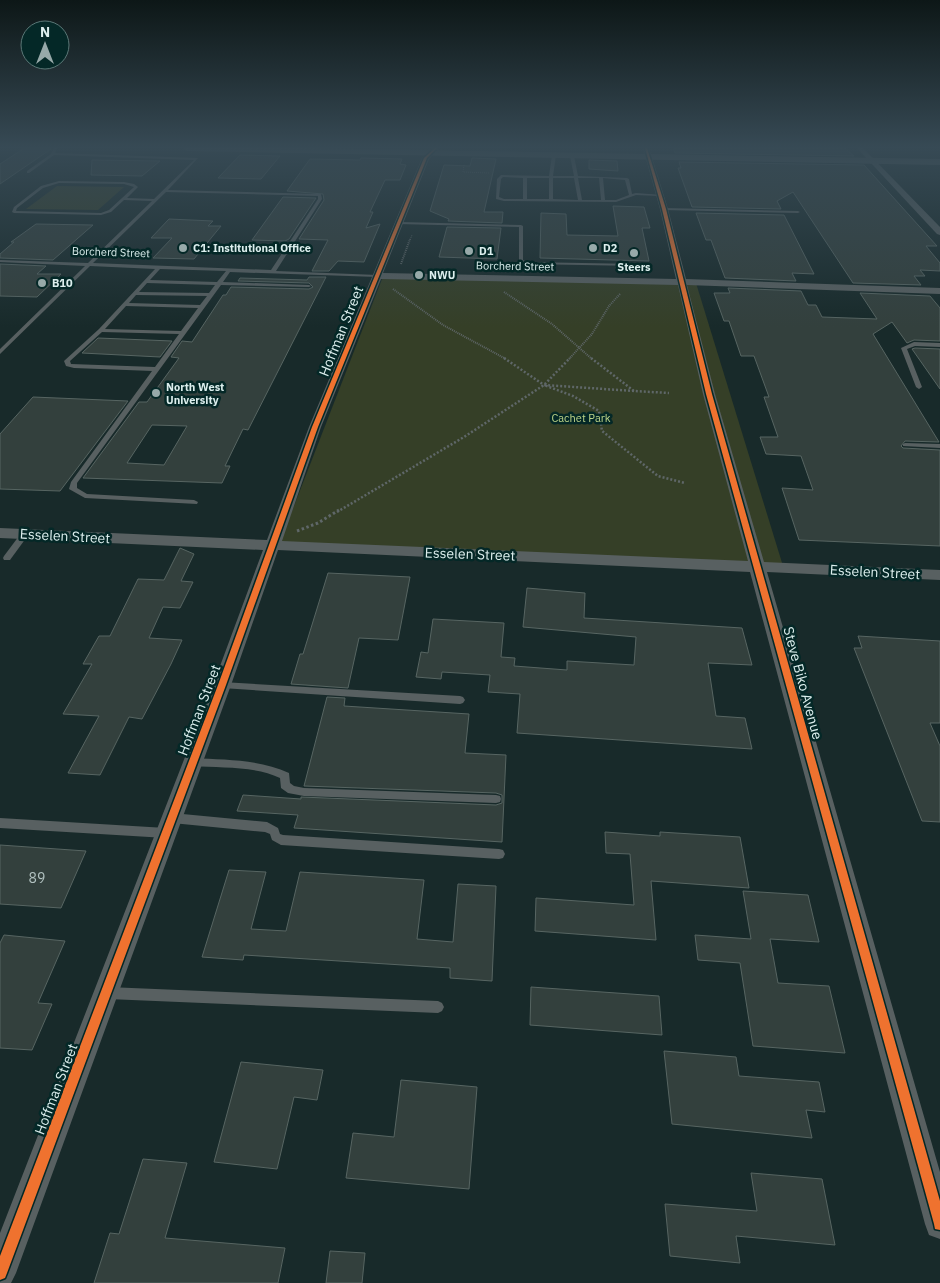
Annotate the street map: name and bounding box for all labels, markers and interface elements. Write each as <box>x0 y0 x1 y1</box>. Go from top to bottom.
north arrow <box>20 20 70 70</box>
text: N <box>40 23 50 41</box>
place label: C1: Institutional Office <box>193 241 311 255</box>
place label: D2 <box>603 241 618 255</box>
marker: C1: Institutional Office <box>177 242 189 254</box>
marker: D2 <box>587 242 599 254</box>
street label: Borcherd Street <box>72 244 150 260</box>
place label: D1 <box>479 244 494 258</box>
marker: D1 <box>463 245 475 257</box>
marker: Steers <box>628 247 640 259</box>
street label: Borcherd Street <box>476 258 554 274</box>
place label: Steers <box>617 260 651 274</box>
place label: NWU <box>429 268 455 282</box>
marker: NWU <box>413 269 425 281</box>
place label: B10 <box>52 276 73 290</box>
marker: B10 <box>36 277 48 289</box>
street label: Hoffman Street <box>315 283 367 379</box>
place label: North West University <box>166 380 224 407</box>
marker: North West University <box>150 387 162 399</box>
park label: Cachet Park <box>551 411 611 425</box>
street label: Esselen Street <box>19 525 111 547</box>
street label: Esselen Street <box>424 543 516 565</box>
street label: Esselen Street <box>829 561 921 583</box>
street label: Steve Biko Avenue <box>779 625 827 742</box>
street label: Hoffman Street <box>173 662 225 758</box>
house number: 89 <box>29 869 45 887</box>
street label: Hoffman Street <box>30 1041 82 1137</box>

